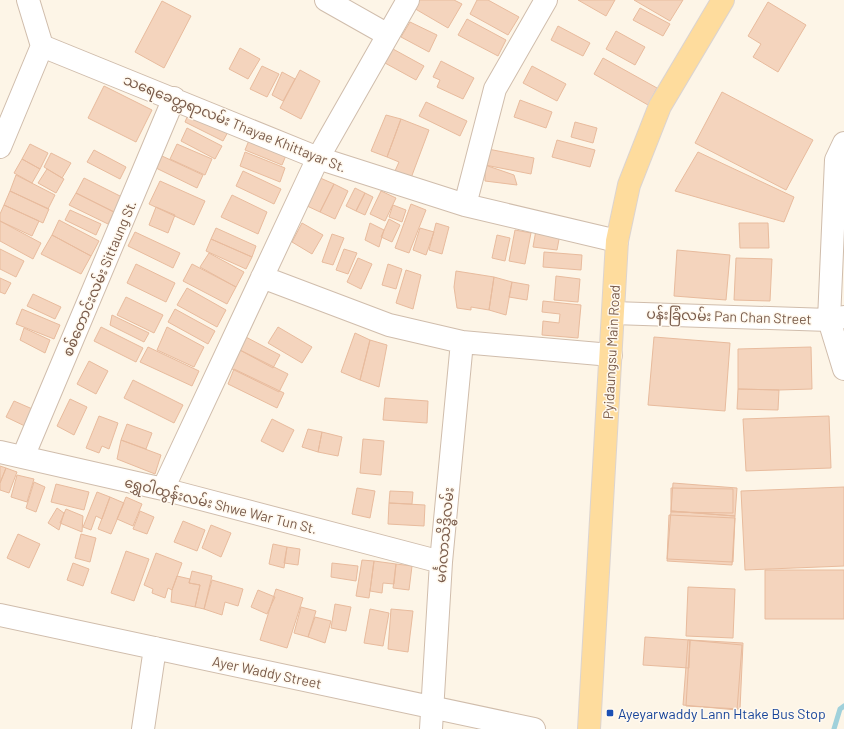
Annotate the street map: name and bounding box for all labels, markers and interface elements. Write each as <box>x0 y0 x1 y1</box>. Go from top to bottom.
street label: သရေခေတ္တရာလမ်း Thayae Khittayar St. <box>120 70 349 179</box>
street label: စစ်တောင်းလမ်း Sittaung St. <box>57 197 140 359</box>
street label: Pyidaungsu Main Road <box>599 284 623 420</box>
street label: ပန်းခြံလမ်း Pan Chan Street <box>646 304 812 331</box>
street label: ရွှေဝါထွန်းလမ်း Shwe War Tun St. <box>122 472 319 541</box>
street label: မင်္ဂလာသိဒ္ဓိလမ်း <box>430 486 461 584</box>
street label: Ayer Waddy Street <box>211 652 323 692</box>
place label: Ayeyarwaddy Lann Htake Bus Stop <box>618 705 826 722</box>
marker: Ayeyarwaddy Lann Htake Bus Stop <box>605 708 615 718</box>

